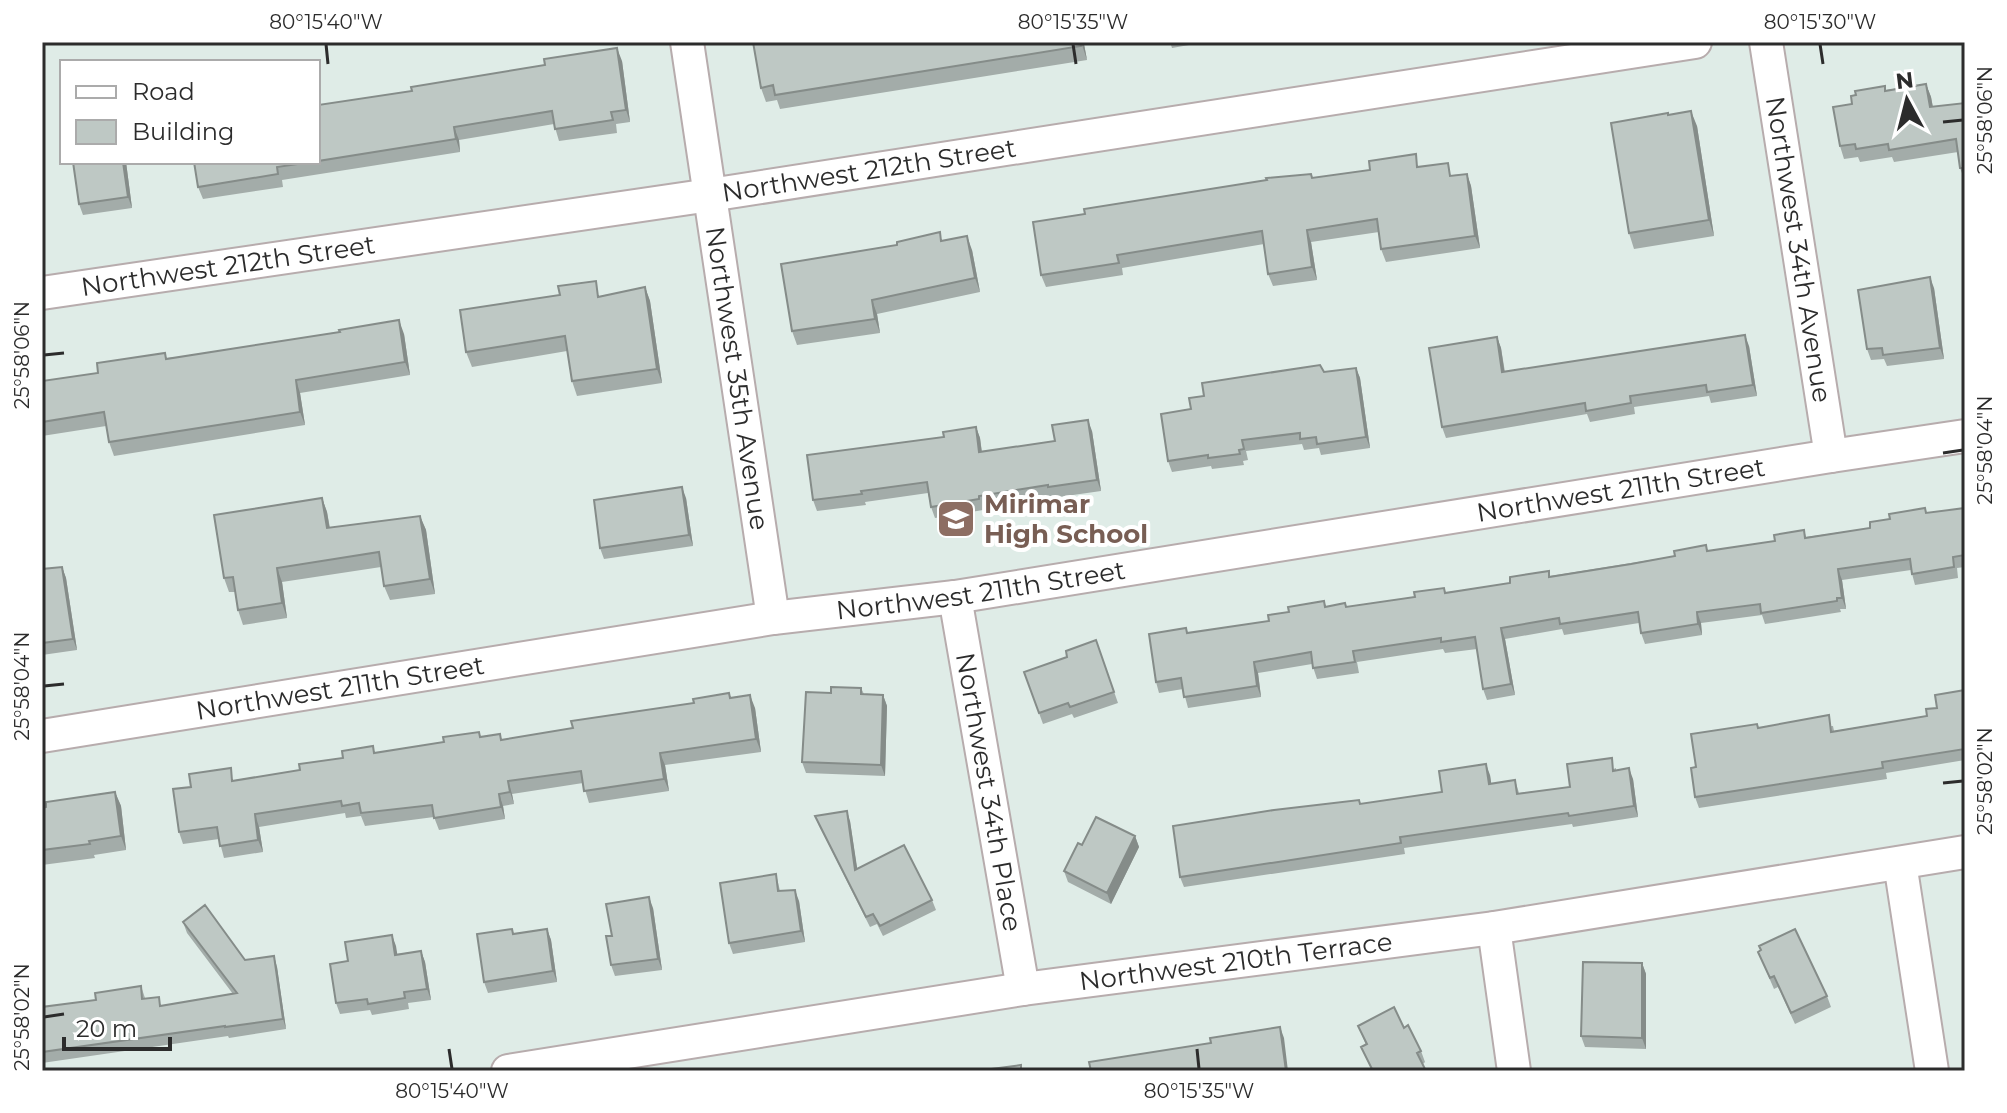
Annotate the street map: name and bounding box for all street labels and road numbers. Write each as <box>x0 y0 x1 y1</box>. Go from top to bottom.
street label: Northwest 34th Avenue <box>1759 94 1838 405</box>
street label: Northwest 212th Street <box>720 132 1018 209</box>
street label: Northwest 35th Avenue <box>699 224 776 532</box>
street label: Northwest 212th Street <box>79 228 377 303</box>
street label: Northwest 211th Street <box>1474 451 1767 529</box>
street label: Northwest 211th Street <box>834 554 1127 627</box>
street label: Northwest 211th Street <box>194 649 487 727</box>
street label: Northwest 34th Place <box>949 650 1029 934</box>
street label: Northwest 210th Terrace <box>1077 925 1394 998</box>

